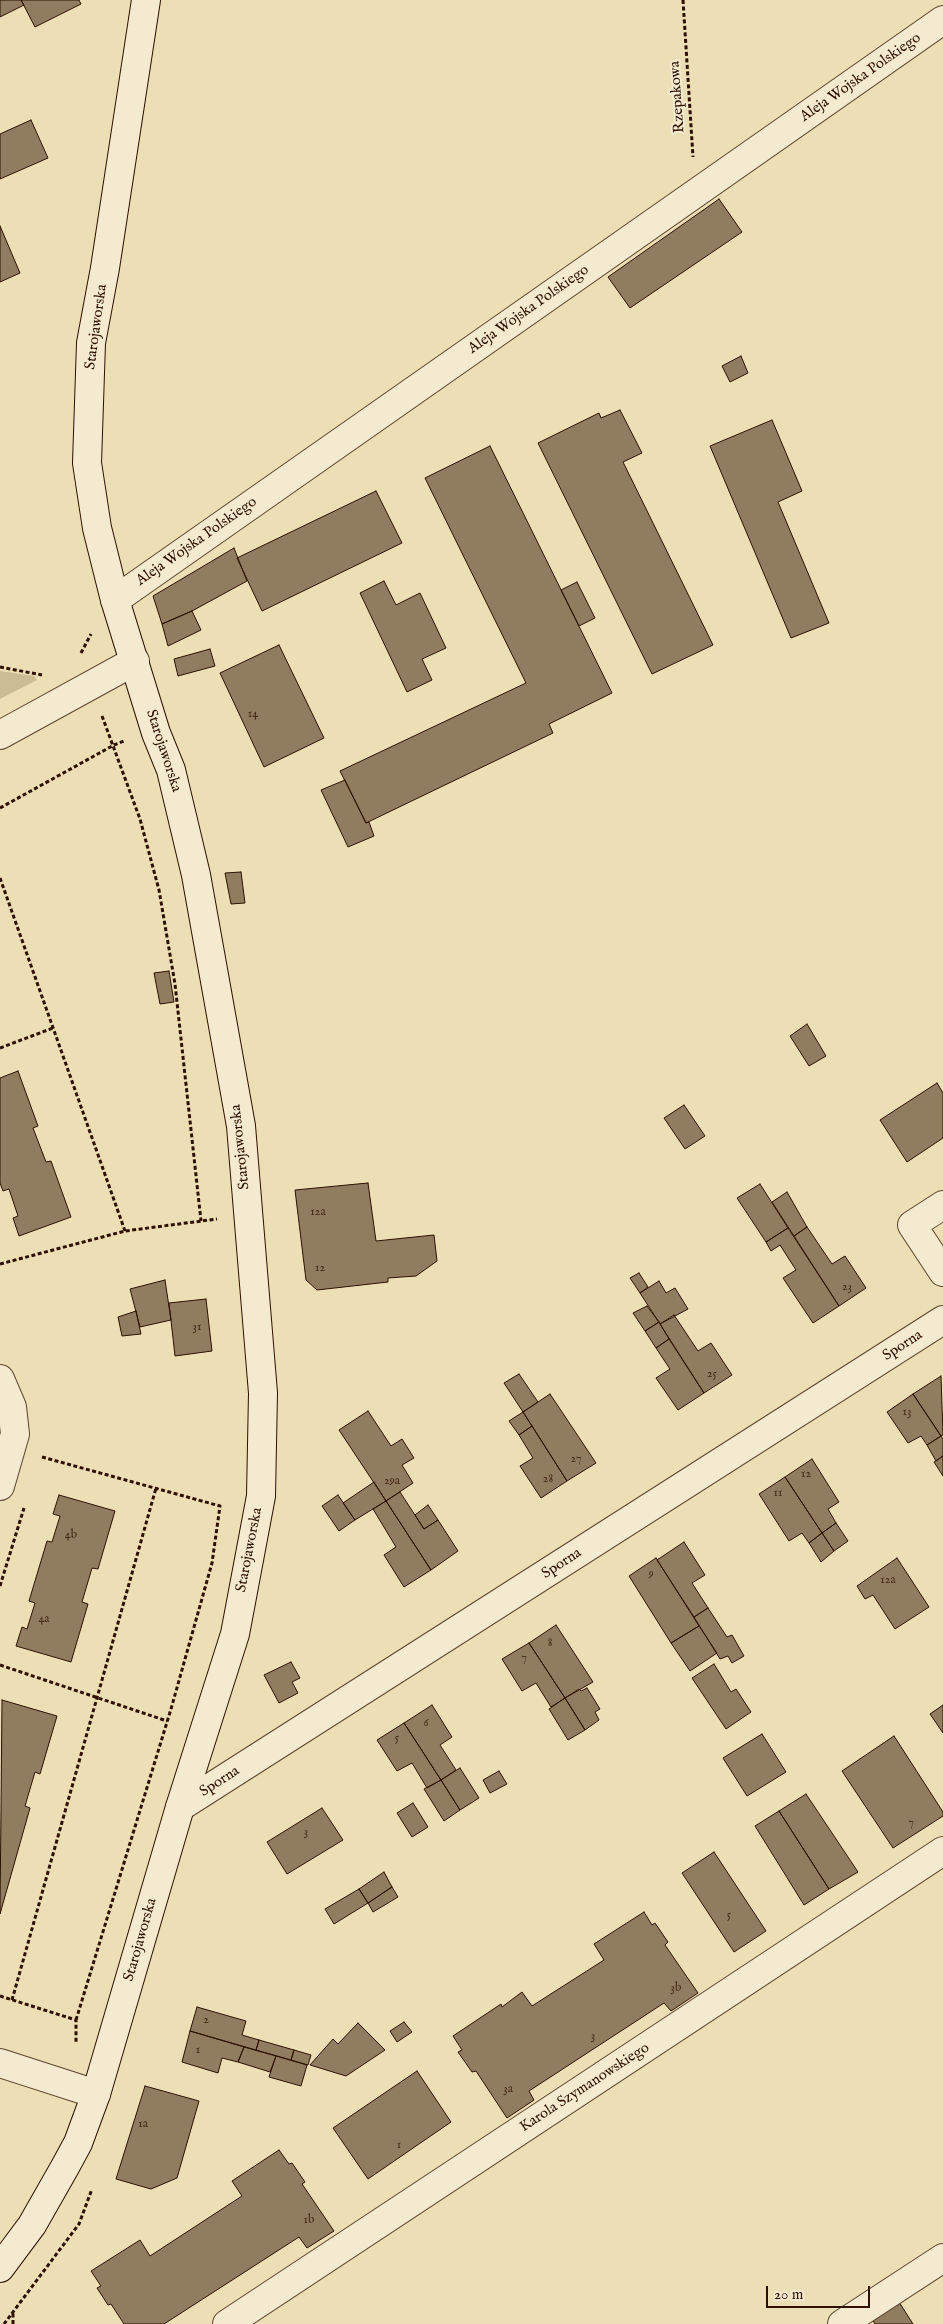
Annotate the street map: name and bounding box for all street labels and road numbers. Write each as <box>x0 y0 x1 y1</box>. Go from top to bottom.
street label: Aleja Wojska Polskiego <box>797 30 925 126</box>
street label: Rzepakowa <box>667 60 689 134</box>
street label: Aleja Wojska Polskiego <box>465 262 593 358</box>
street label: Starojaworska <box>82 283 112 371</box>
street label: Aleja Wojska Polskiego <box>133 494 261 590</box>
street label: Starojaworska <box>141 707 185 795</box>
street label: Starojaworska <box>228 1103 254 1191</box>
street label: Sporna <box>880 1327 926 1365</box>
street label: Starojaworska <box>233 1506 267 1594</box>
street label: Sporna <box>539 1545 585 1583</box>
street label: Sporna <box>197 1763 243 1801</box>
street label: Starojaworska <box>121 1896 161 1984</box>
street label: Karola Szymanowskiego <box>517 2039 653 2137</box>

